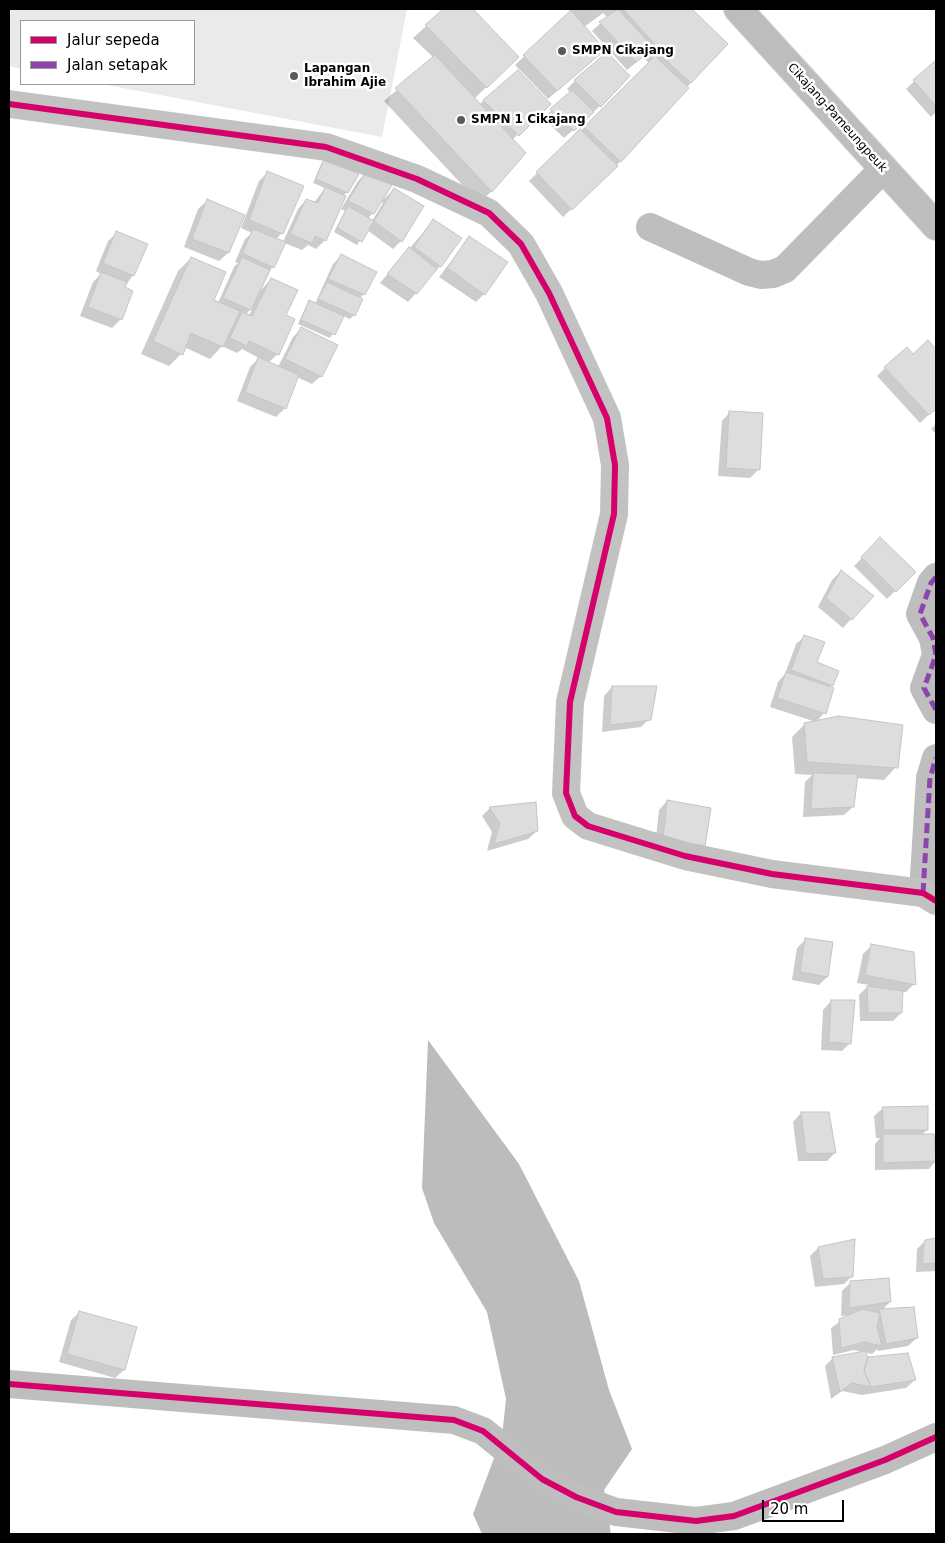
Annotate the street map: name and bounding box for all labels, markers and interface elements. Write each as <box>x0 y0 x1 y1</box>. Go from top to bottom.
legend <box>20 20 195 85</box>
text: Jalur sepeda <box>67 31 160 49</box>
place label: SMPN Cikajang <box>572 44 674 58</box>
marker: SMPN Cikajang <box>556 45 568 57</box>
text: Jalan setapak <box>67 56 168 74</box>
street label: Cikajang-Pameungpeuk <box>784 61 890 175</box>
place label: Lapangan Ibrahim Ajie <box>304 62 386 90</box>
marker: Lapangan Ibrahim Ajie <box>288 70 300 82</box>
place label: SMPN 1 Cikajang <box>471 113 585 127</box>
marker: SMPN 1 Cikajang <box>455 114 467 126</box>
scale bar <box>765 1490 848 1522</box>
text: 20 m <box>770 1500 808 1518</box>

